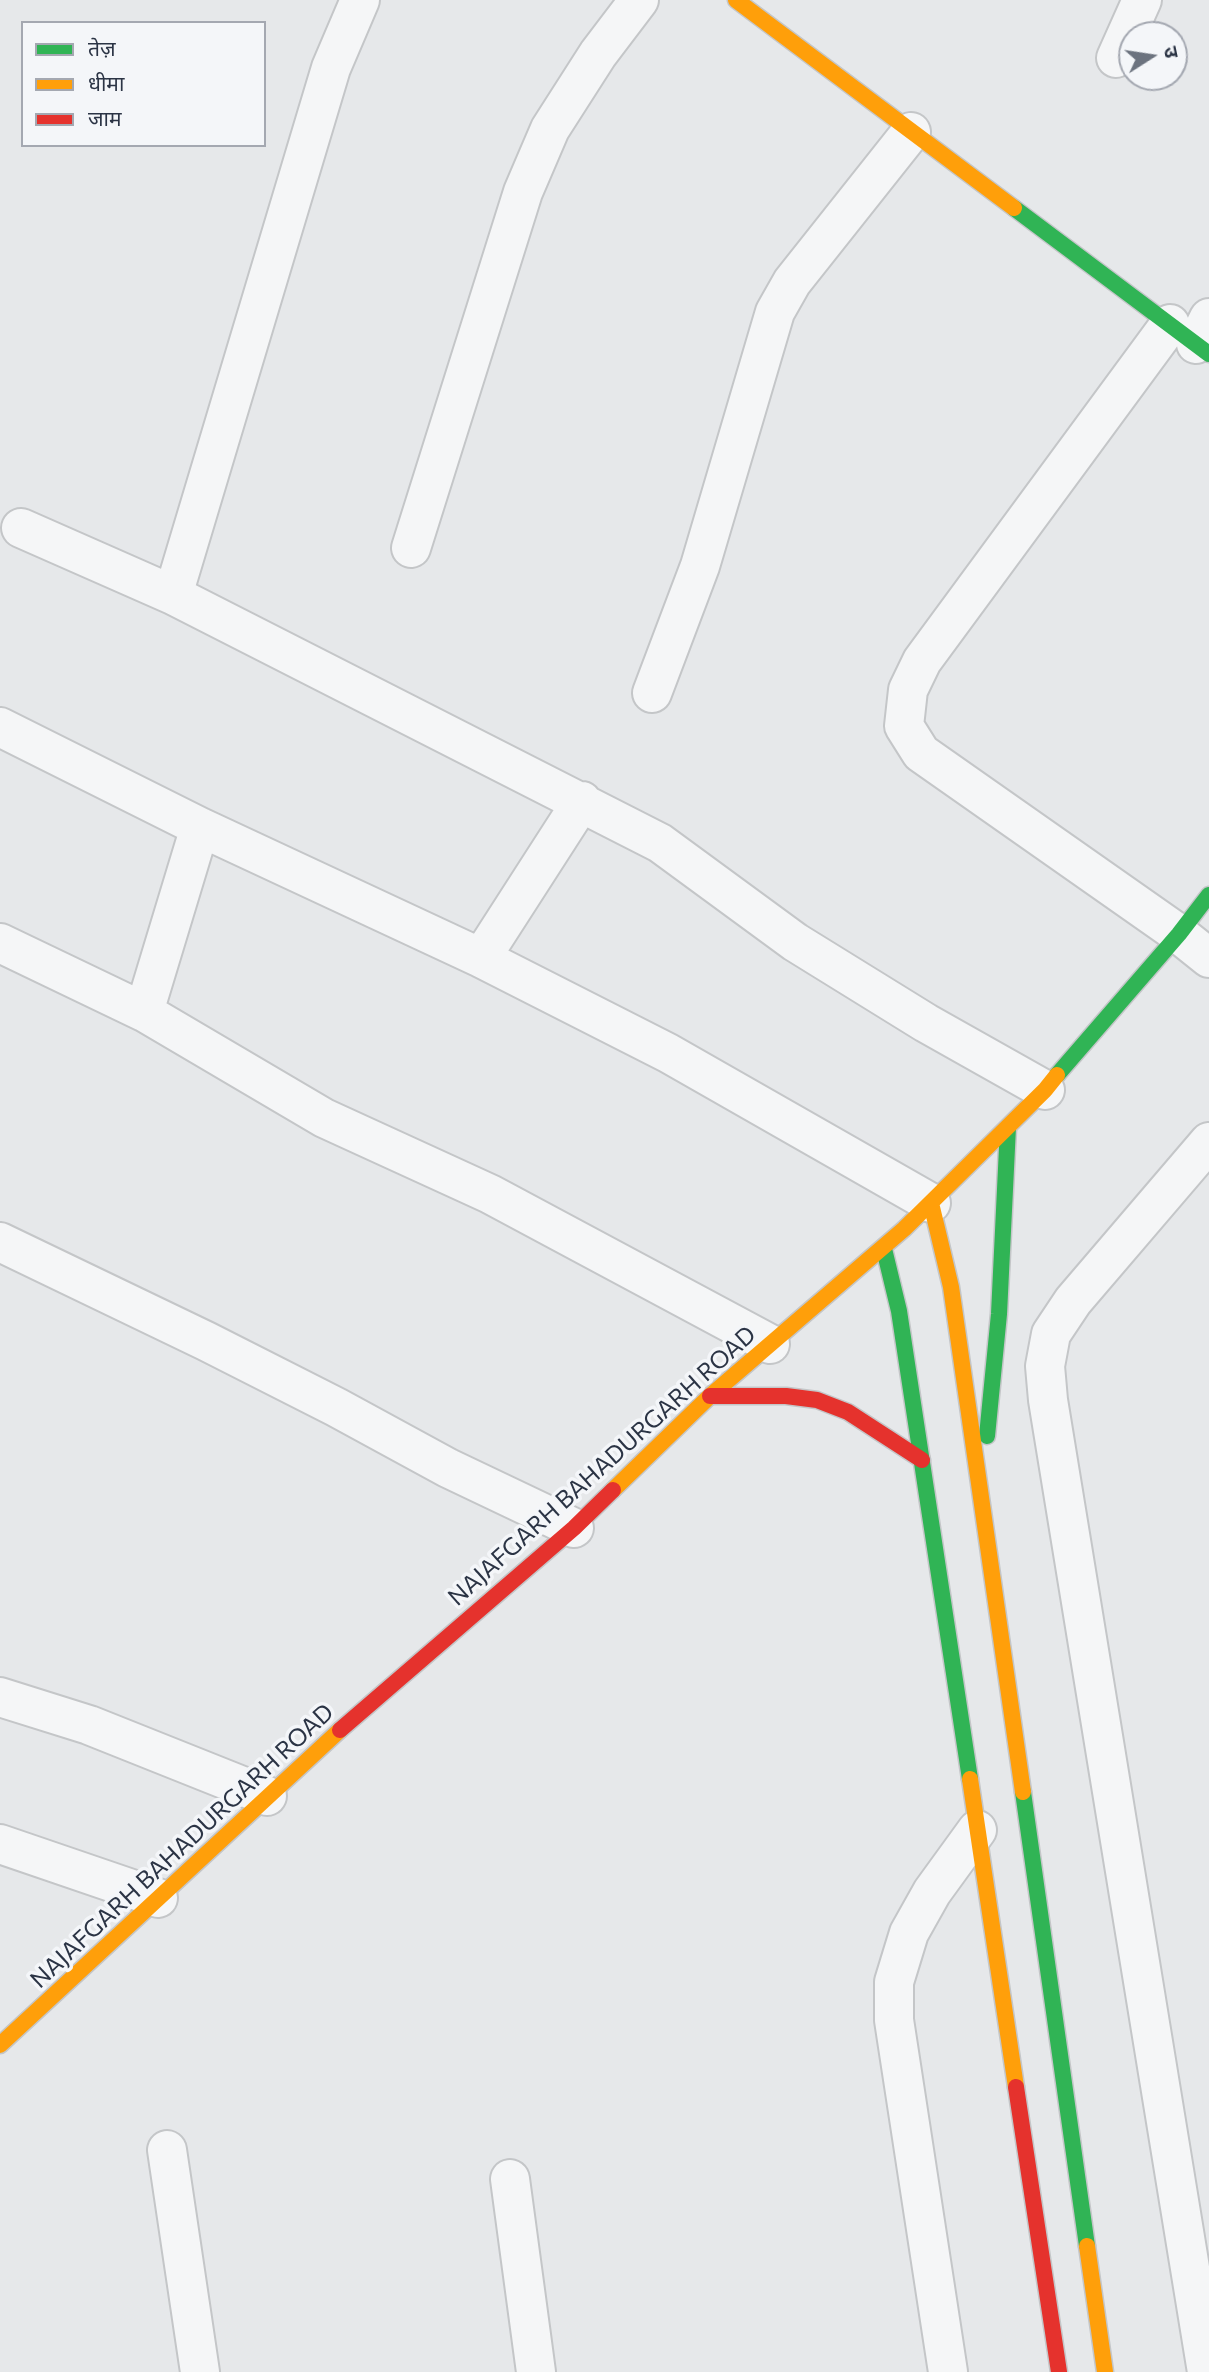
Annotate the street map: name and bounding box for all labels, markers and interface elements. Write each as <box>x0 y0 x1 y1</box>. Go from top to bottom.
legend <box>21 21 266 147</box>
north arrow <box>1118 21 1188 91</box>
text: तेज़ <box>88 35 116 60</box>
text: उ <box>1160 44 1184 60</box>
text: धीमा <box>88 70 124 95</box>
text: जाम <box>88 105 122 130</box>
street label: NAJAFGARH BAHADURGARH ROAD <box>442 1320 762 1612</box>
street label: NAJAFGARH BAHADURGARH ROAD <box>24 1698 340 1994</box>

